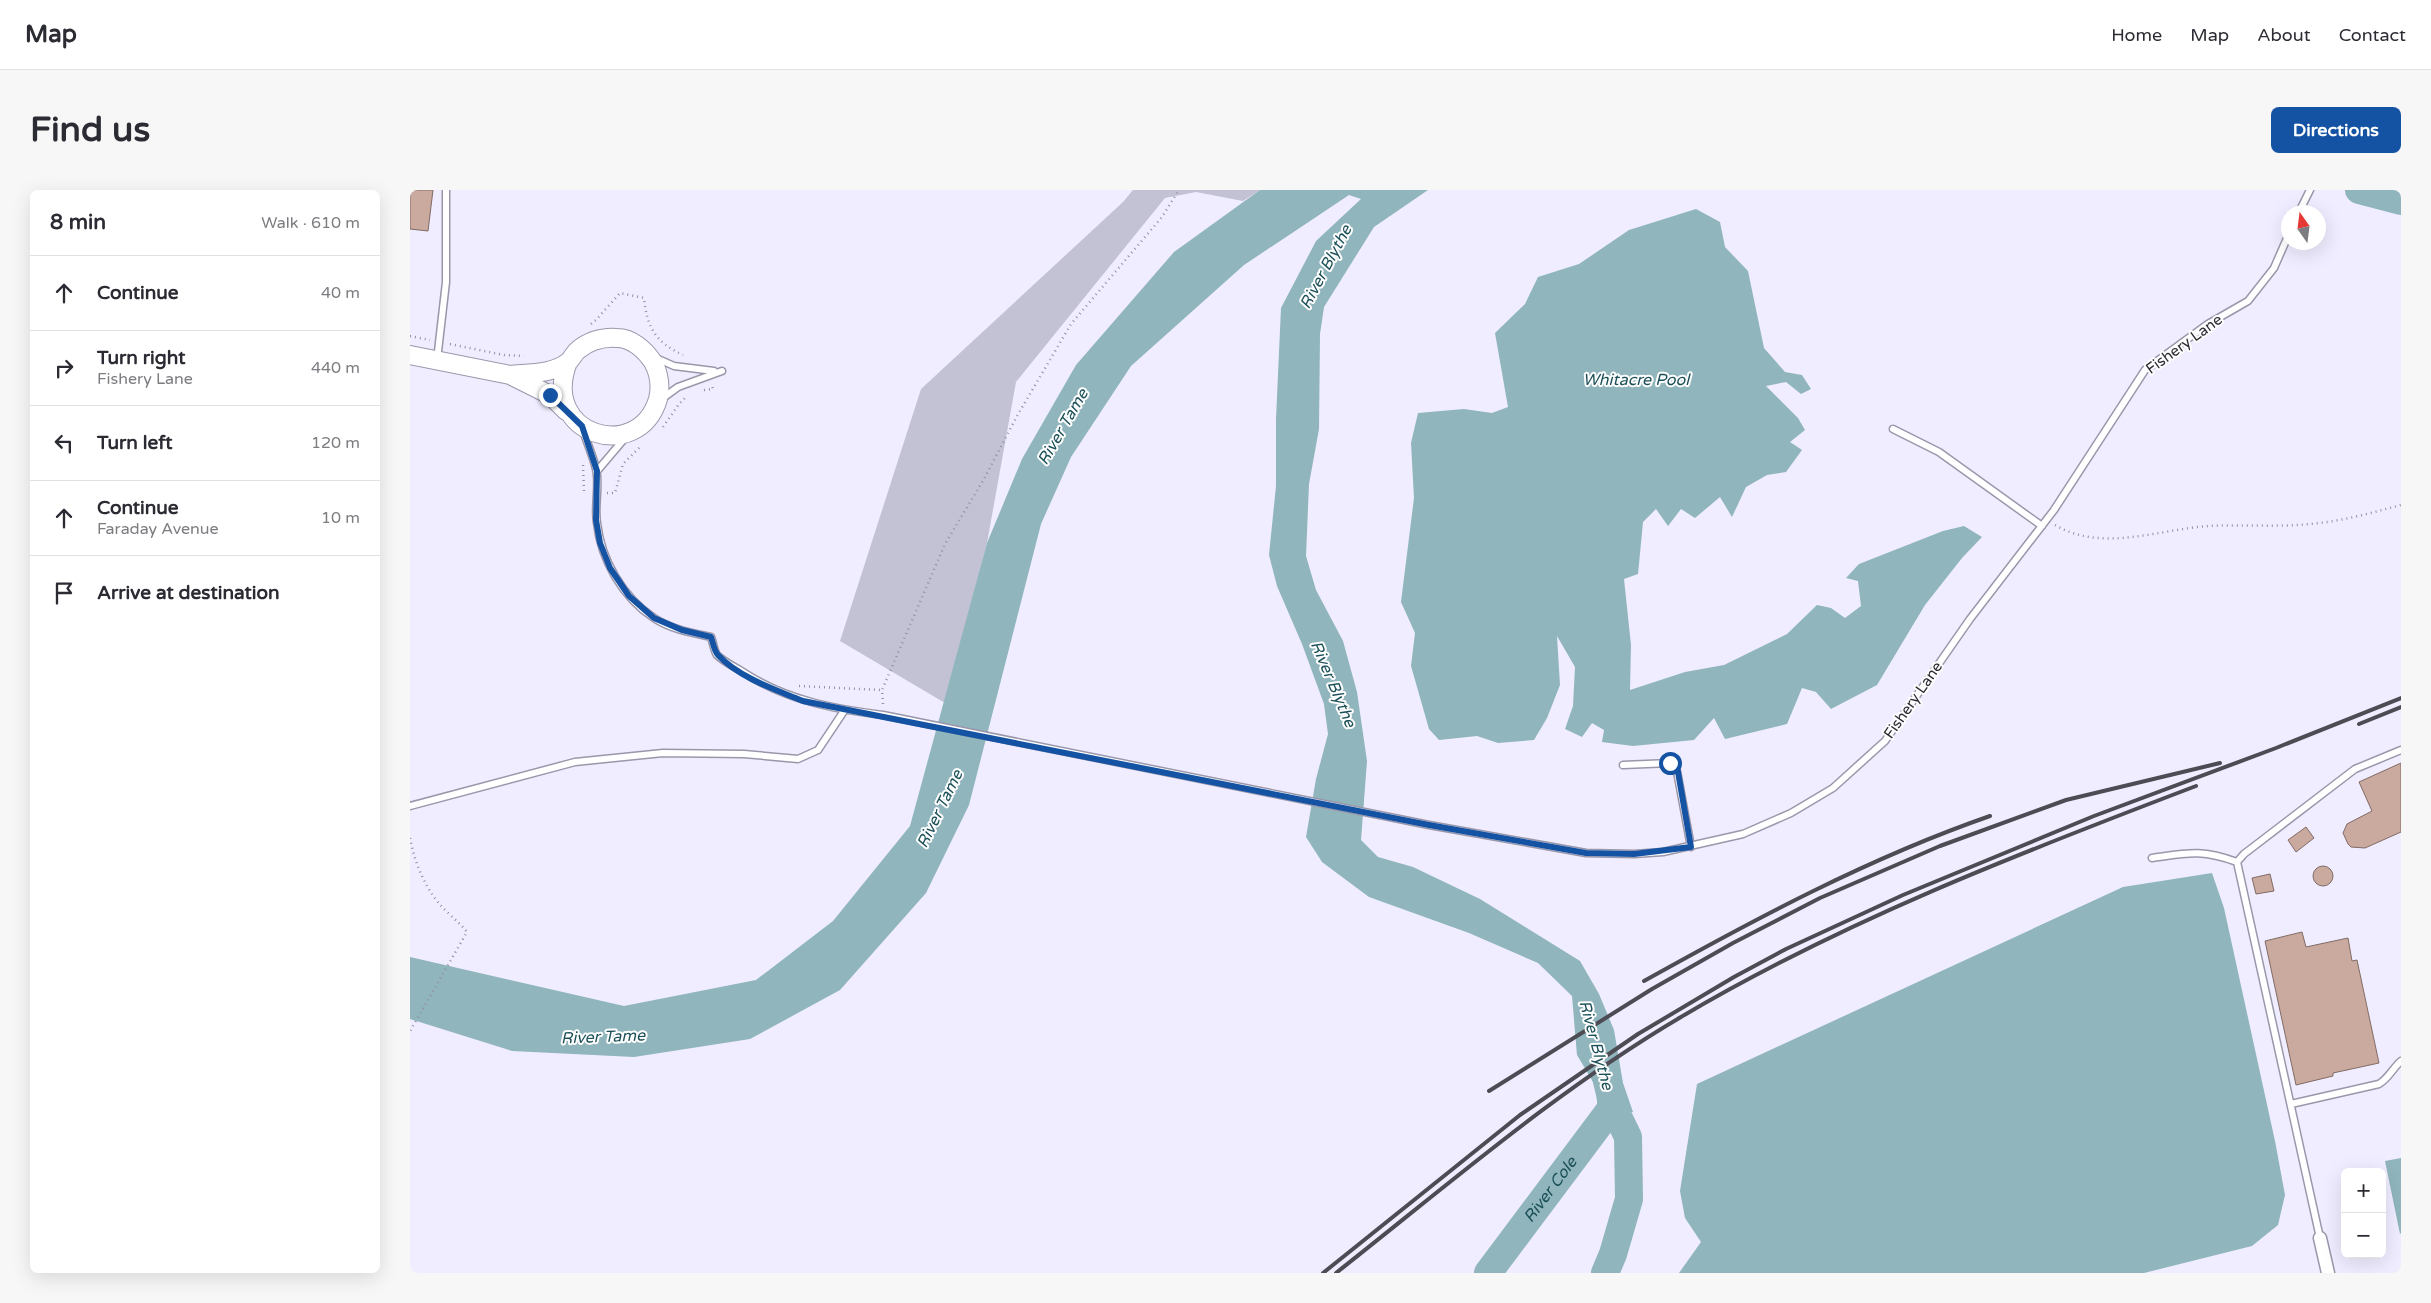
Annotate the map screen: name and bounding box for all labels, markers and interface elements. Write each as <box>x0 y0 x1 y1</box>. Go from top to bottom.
text: Map <box>25 20 77 49</box>
text: Home <box>2111 24 2162 46</box>
text: Map <box>2190 24 2229 46</box>
text: About <box>2257 24 2311 46</box>
text: Contact <box>2339 24 2406 46</box>
button: Directions <box>2271 107 2401 153</box>
text: Find us <box>30 109 150 151</box>
north arrow <box>2281 205 2326 250</box>
text: 8 min <box>50 210 106 235</box>
text: Walk · 610 m <box>261 213 360 233</box>
water label: River Blythe <box>1296 221 1357 312</box>
icon: ahead <box>50 279 78 307</box>
text: Continue <box>97 282 179 304</box>
text: 40 m <box>321 283 360 303</box>
street label: Fishery Lane <box>2142 310 2226 378</box>
text: Turn right <box>97 347 185 369</box>
icon: right <box>50 354 78 382</box>
text: 440 m <box>311 358 360 378</box>
text: Fishery Lane <box>97 369 193 389</box>
water label: Whitacre Pool <box>1583 370 1691 390</box>
route end <box>539 384 562 407</box>
water label: River Tame <box>1033 385 1093 469</box>
icon: left <box>50 429 78 457</box>
text: Turn left <box>97 432 173 454</box>
text: 120 m <box>311 433 360 453</box>
text: Continue <box>97 497 179 519</box>
icon: ahead <box>50 504 78 532</box>
text: 10 m <box>321 508 360 528</box>
text: Faraday Avenue <box>97 519 219 539</box>
icon: arrive <box>50 579 78 607</box>
text: Arrive at destination <box>97 582 280 604</box>
water label: River Blythe <box>1306 638 1361 731</box>
street label: Fishery Lane <box>1880 658 1946 742</box>
route start <box>1659 752 1682 775</box>
water label: River Tame <box>913 766 968 851</box>
water label: River Blythe <box>1574 998 1618 1093</box>
water label: River Tame <box>561 1026 646 1048</box>
water label: River Cole <box>1519 1152 1582 1226</box>
map controls <box>2341 1168 2386 1258</box>
button: + <box>2341 1168 2386 1213</box>
button: − <box>2341 1213 2386 1258</box>

